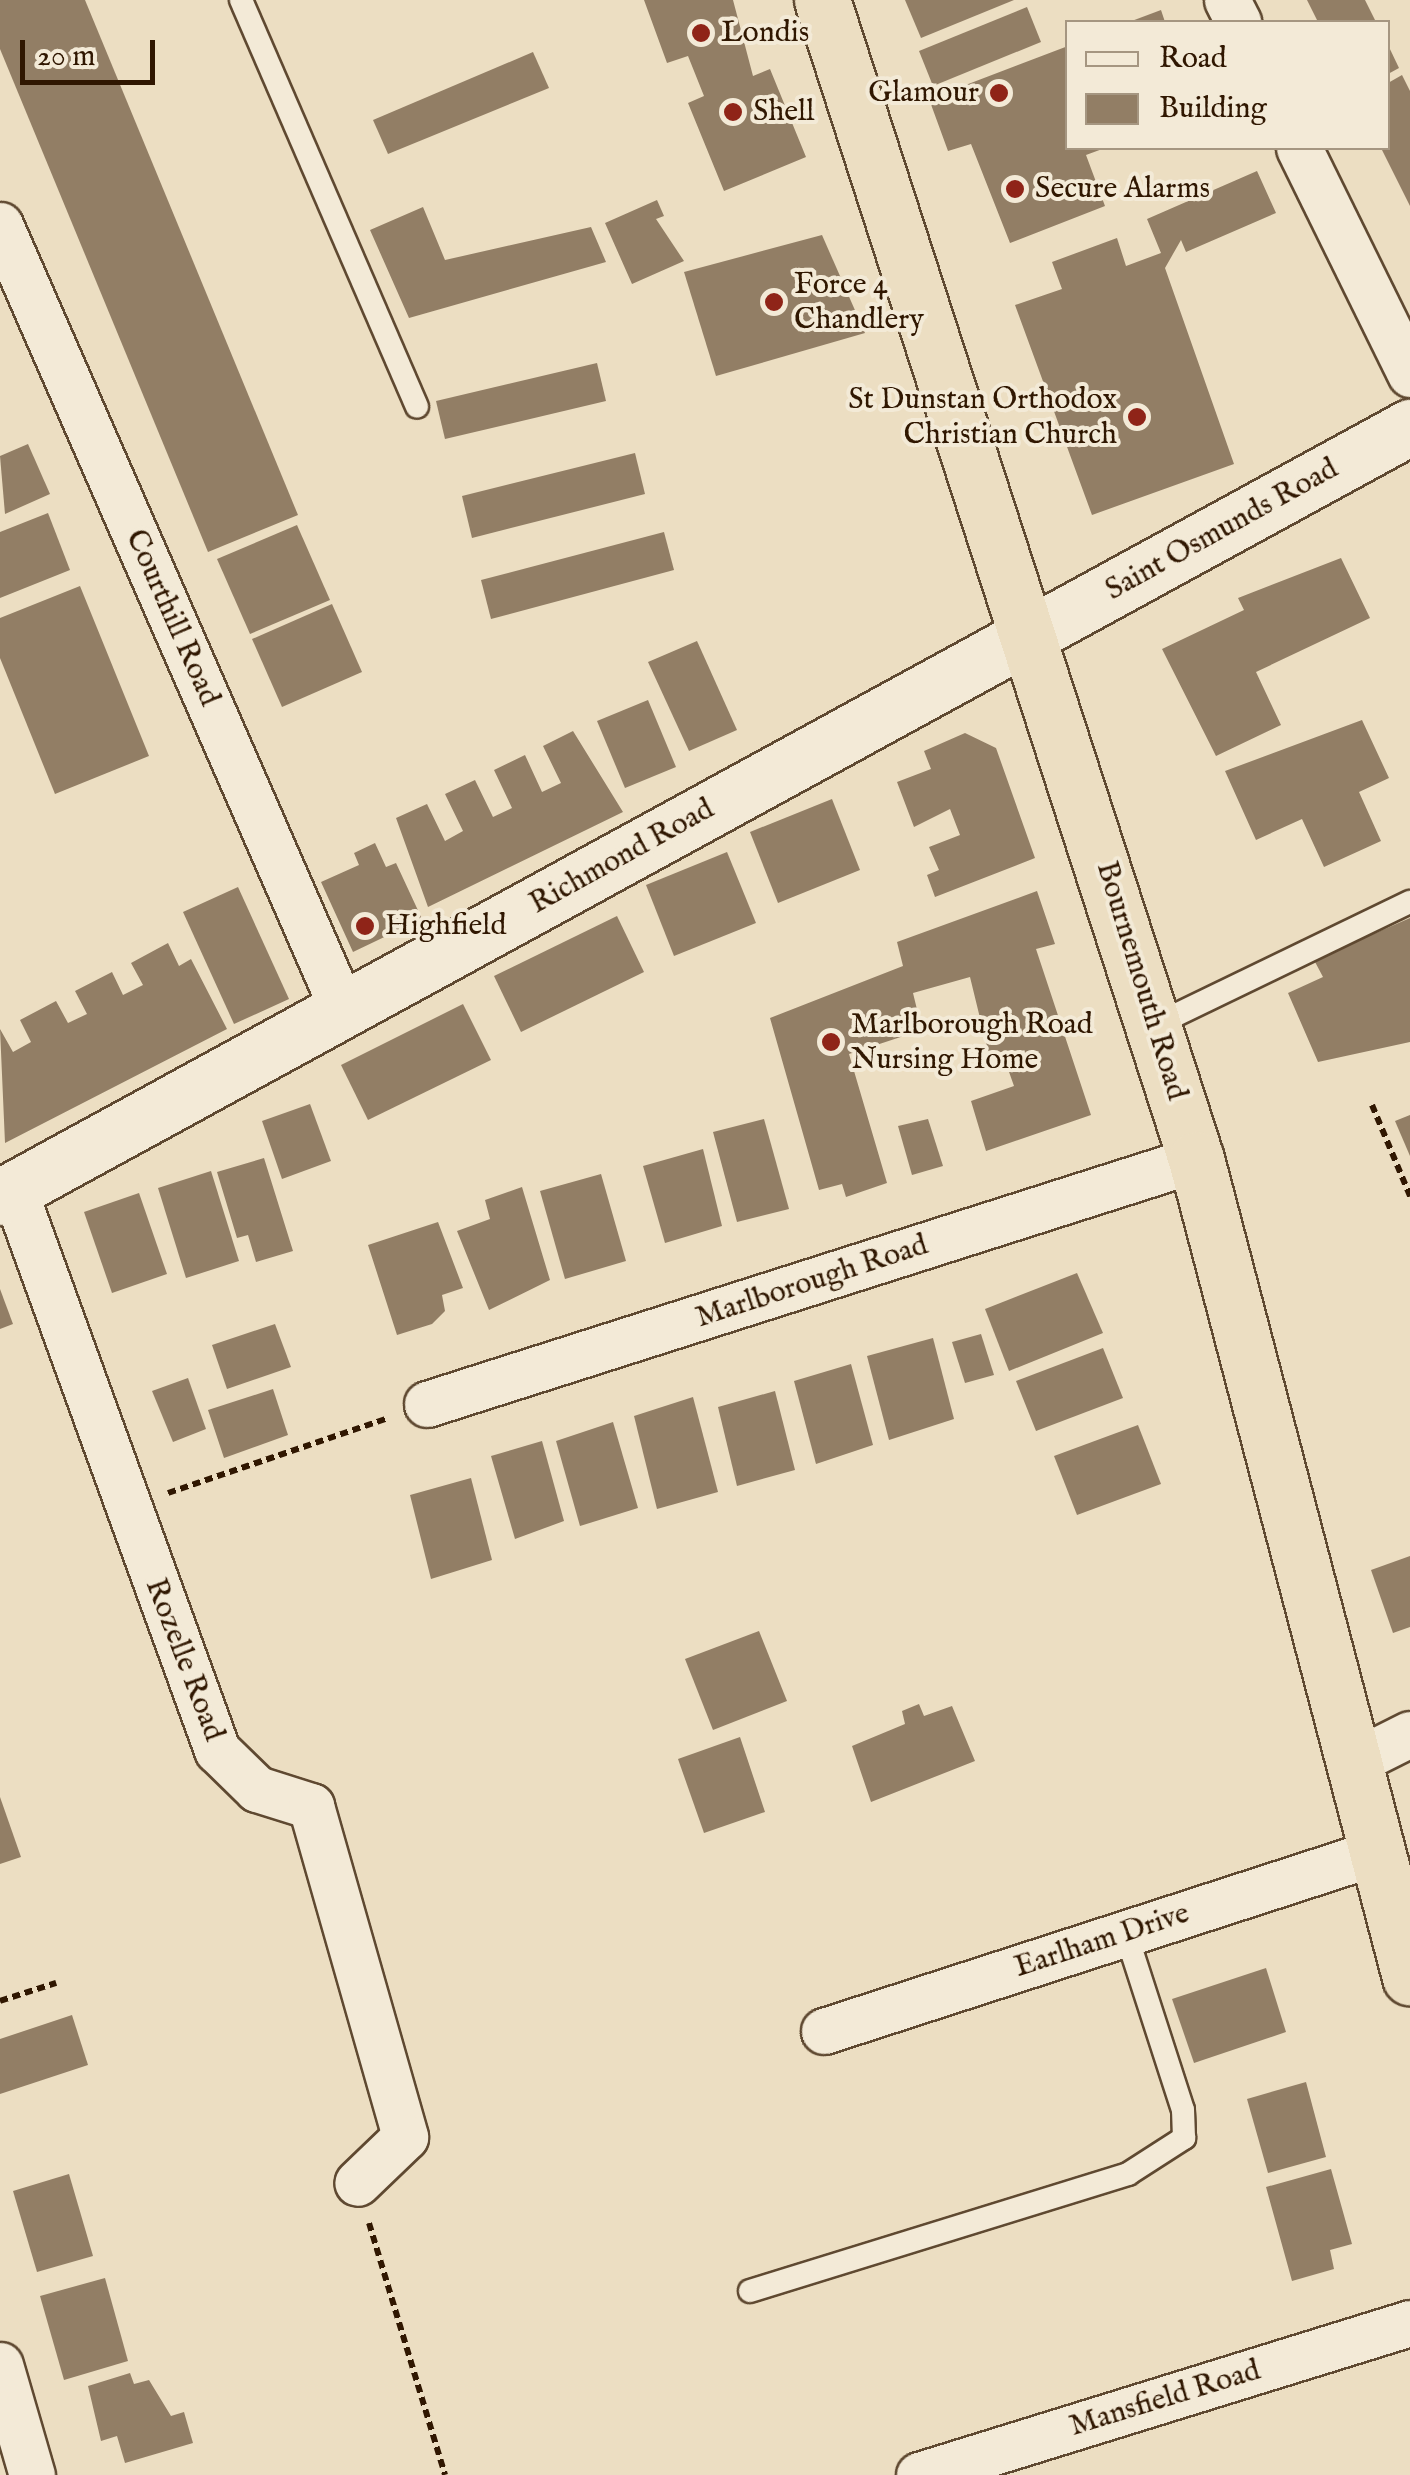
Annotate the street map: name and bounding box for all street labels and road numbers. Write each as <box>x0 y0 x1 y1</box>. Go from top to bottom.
street label: Saint Osmunds Road <box>1100 451 1344 609</box>
street label: Courthill Road <box>117 524 227 712</box>
street label: Richmond Road <box>524 792 720 922</box>
street label: Bournemouth Road <box>1088 857 1194 1105</box>
street label: Marlborough Road <box>691 1228 933 1336</box>
street label: Rozelle Road <box>137 1574 231 1746</box>
street label: Earlham Drive <box>1010 1896 1194 1986</box>
street label: Mansfield Road <box>1065 2353 1265 2445</box>

